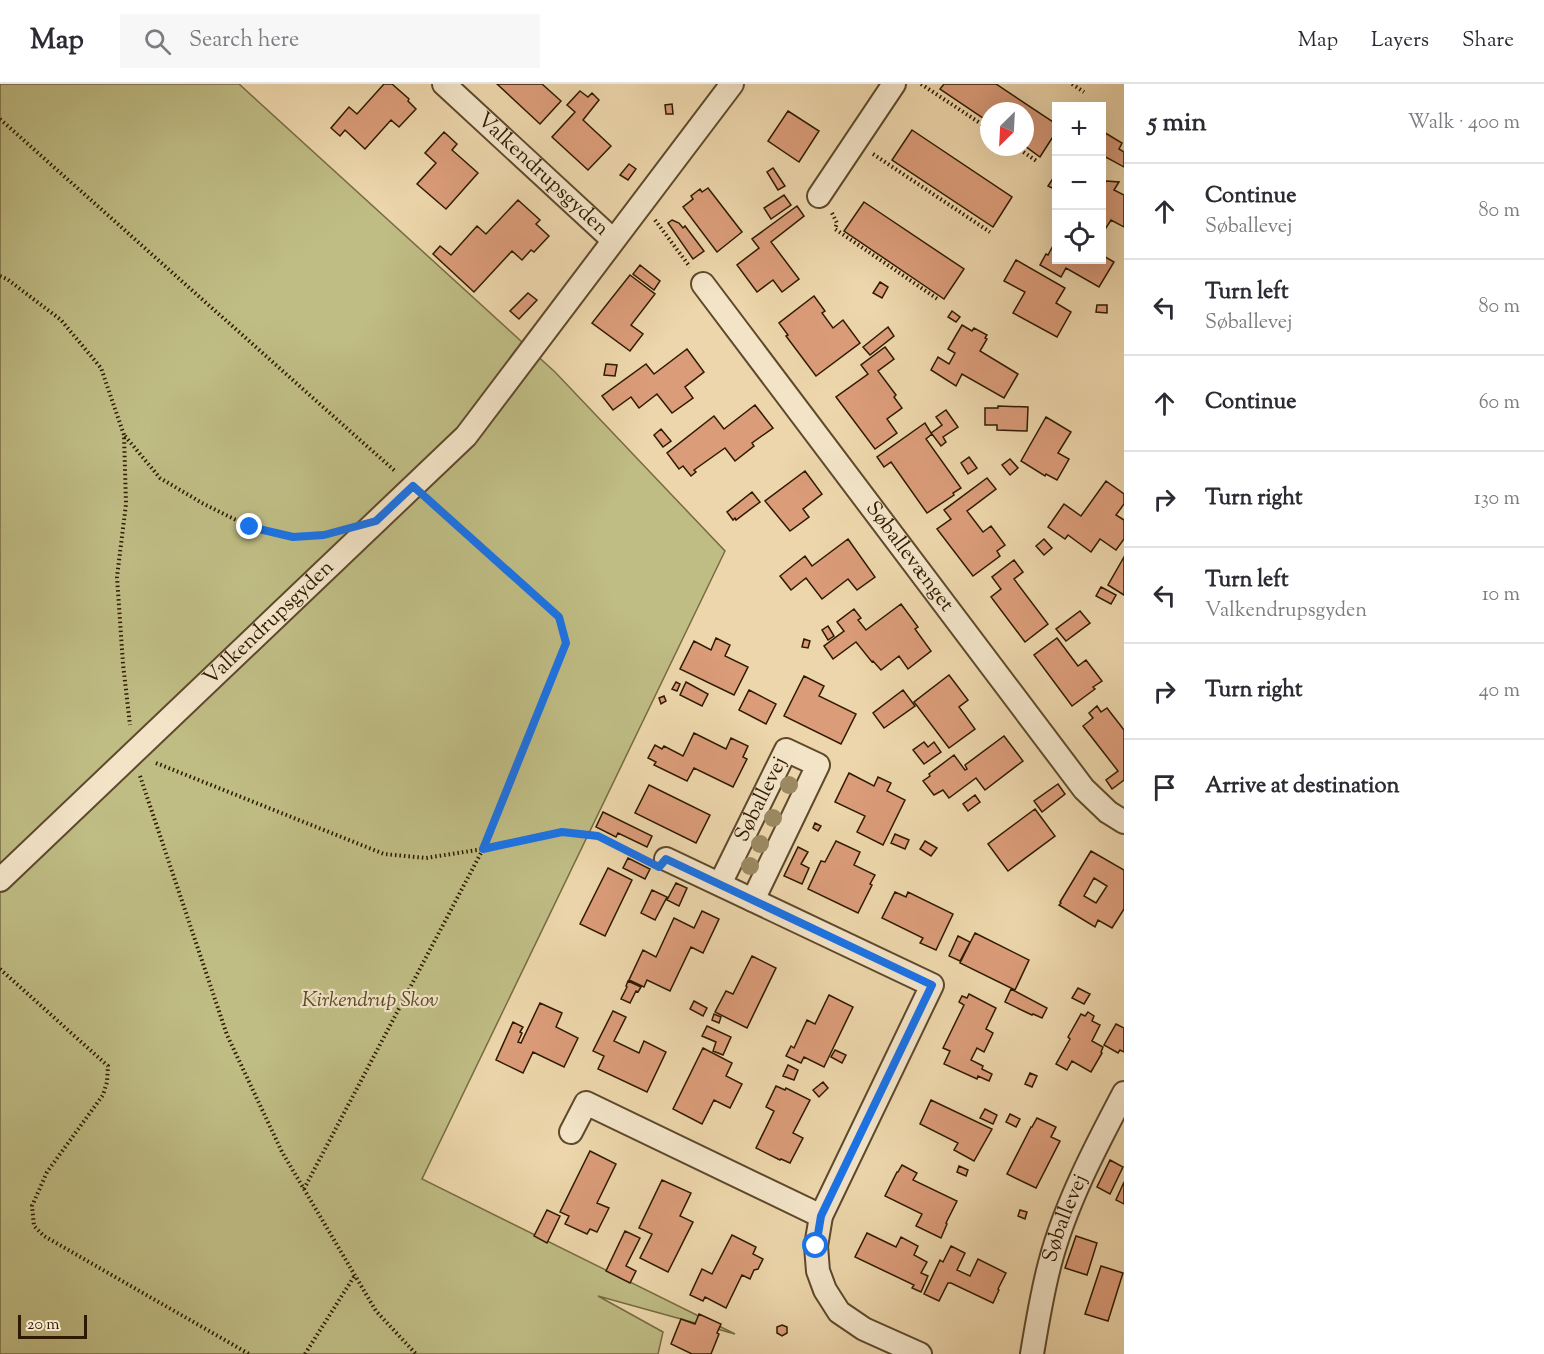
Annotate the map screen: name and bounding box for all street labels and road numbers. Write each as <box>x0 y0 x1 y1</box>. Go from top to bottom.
street label: Valkendrupsgyden <box>470 106 615 244</box>
street label: Søballevænget <box>857 496 961 618</box>
street label: Valkendrupsgyden <box>197 554 341 693</box>
street label: Søballevej <box>728 752 795 848</box>
street label: Søballevej <box>1036 1170 1096 1266</box>

